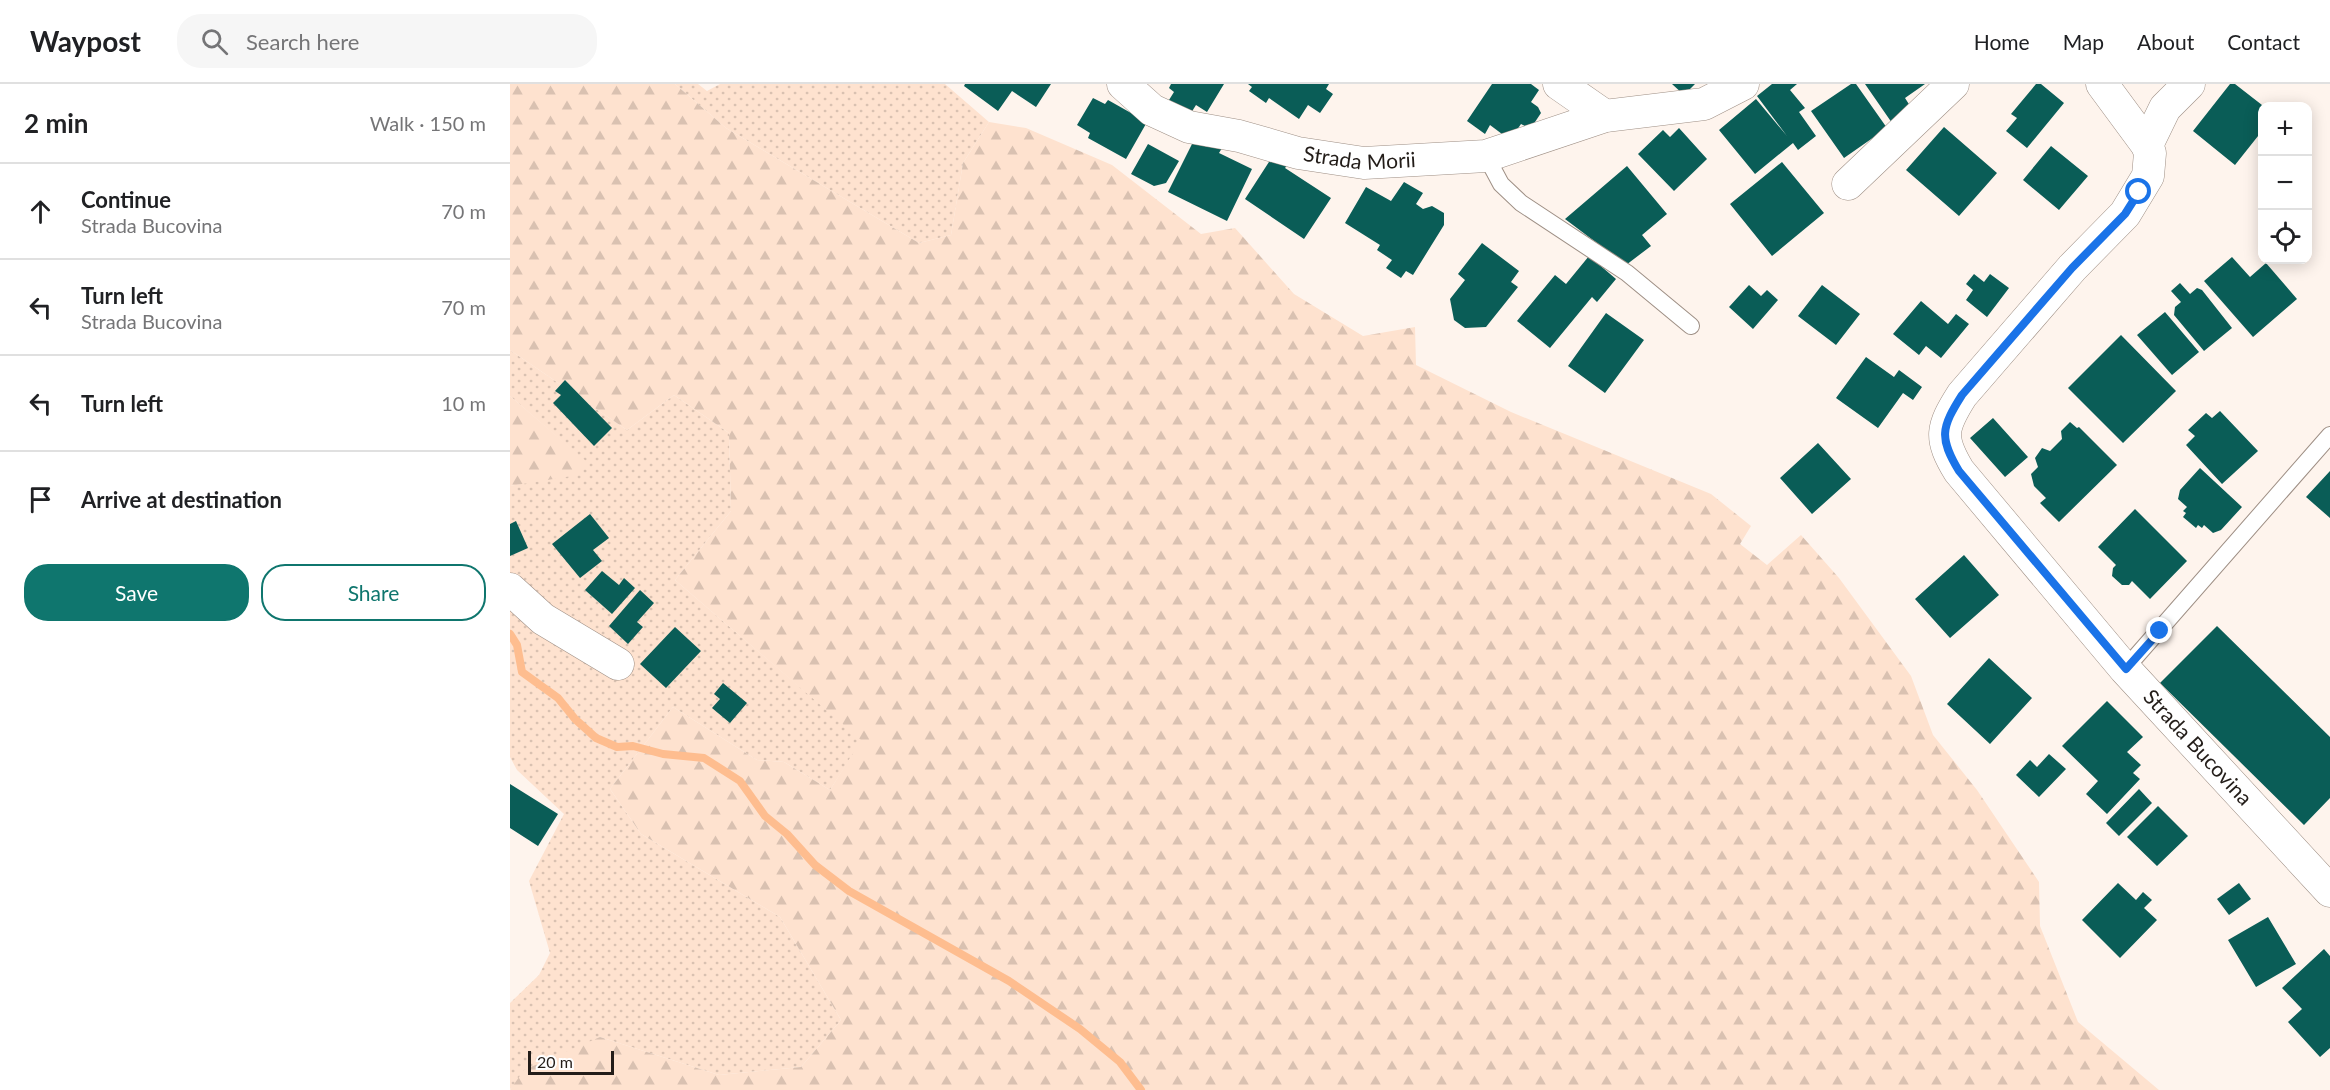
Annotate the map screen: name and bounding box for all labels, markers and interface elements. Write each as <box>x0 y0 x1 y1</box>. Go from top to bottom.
search box <box>177 14 597 68</box>
text: Waypost <box>30 24 141 58</box>
icon: search <box>198 25 231 58</box>
text: Search here <box>246 28 359 55</box>
text: Home <box>1974 29 2030 54</box>
text: Map <box>2063 29 2104 54</box>
text: About <box>2137 29 2194 54</box>
text: Contact <box>2227 29 2300 54</box>
map controls <box>2258 102 2312 264</box>
button: + <box>2258 102 2312 156</box>
text: 2 min <box>24 107 88 139</box>
text: Walk · 150 m <box>370 111 486 135</box>
street label: Strada Morii <box>1302 140 1416 174</box>
button: − <box>2258 156 2312 210</box>
route start <box>2125 178 2151 204</box>
text: Continue <box>81 186 171 213</box>
icon: ahead <box>24 195 57 228</box>
text: 70 m <box>441 199 486 223</box>
button: locate <box>2258 210 2312 264</box>
text: Strada Bucovina <box>81 213 222 237</box>
text: Turn left <box>81 282 163 309</box>
icon: left <box>24 291 57 324</box>
text: 70 m <box>441 295 486 319</box>
text: Strada Bucovina <box>81 309 222 333</box>
icon: left <box>24 387 57 420</box>
text: Turn left <box>81 390 163 417</box>
text: 10 m <box>441 391 486 415</box>
icon: arrive <box>24 483 57 516</box>
text: Arrive at destination <box>81 486 282 513</box>
button: Save <box>24 564 249 621</box>
button: Share <box>261 564 486 621</box>
route end <box>2146 617 2172 643</box>
street label: Strada Bucovina <box>2139 684 2258 810</box>
scale bar <box>528 1048 614 1076</box>
text: 20 m <box>537 1052 573 1071</box>

